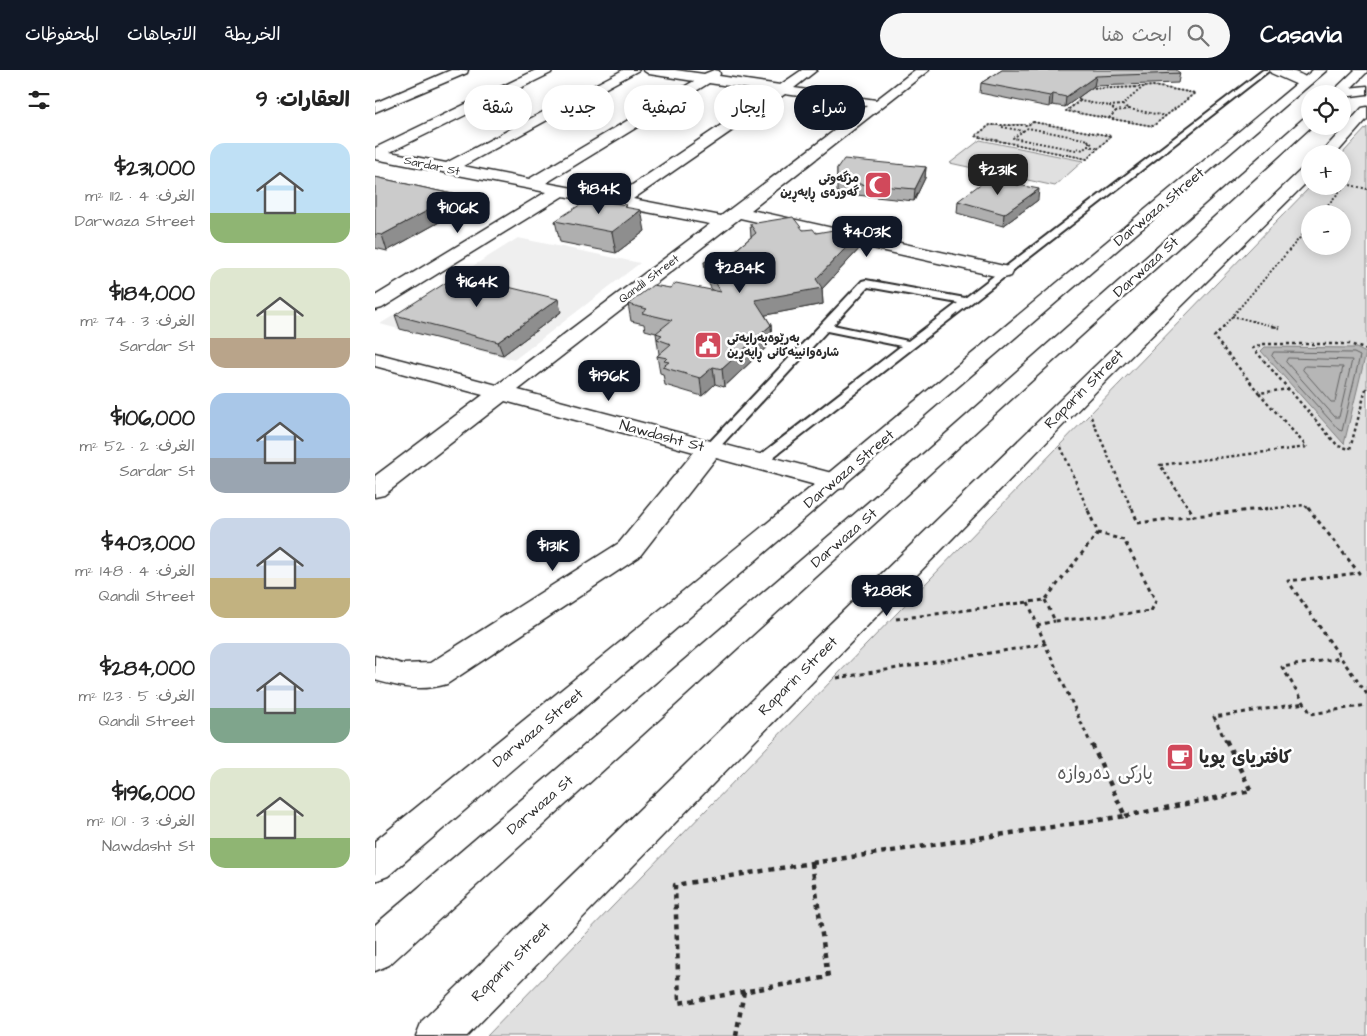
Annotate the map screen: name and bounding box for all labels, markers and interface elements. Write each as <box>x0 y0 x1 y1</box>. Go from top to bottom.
search box <box>880 13 1230 58</box>
text: Casavia <box>1260 18 1342 52</box>
icon: search <box>1184 21 1212 49</box>
text: المحفوظات <box>25 22 99 47</box>
text: الاتجاهات <box>127 22 197 47</box>
text: الخريطة <box>225 22 281 47</box>
text: ابحث هنا <box>1101 22 1172 49</box>
text: العقارات: 9 <box>256 85 350 114</box>
chip: شقة <box>464 85 532 130</box>
chip: جديد <box>542 85 614 130</box>
chip: تصفية <box>624 85 704 130</box>
chip: إيجار <box>714 85 784 130</box>
chip: شراء <box>794 85 865 130</box>
map controls <box>1301 85 1351 255</box>
button: locate <box>1301 85 1351 135</box>
icon: filters <box>25 86 53 114</box>
button: + <box>1301 145 1351 195</box>
street label: Sardar St <box>403 152 462 180</box>
text: $231,000 <box>114 154 195 183</box>
pin: $231K <box>963 154 1033 196</box>
text: $231K <box>979 159 1017 181</box>
icon: home <box>250 163 310 223</box>
street label: Darwaza Street <box>1109 163 1209 251</box>
place label: مزگەوتی گەورەی ڕاپەڕین <box>780 170 860 203</box>
mosque icon: مزگەوتی گەورەی ڕاپەڕین <box>863 170 893 200</box>
pin: $184K <box>564 172 634 215</box>
text: $184K <box>578 178 620 200</box>
text: الغرف: 4 · 112 m² <box>85 185 195 207</box>
pin: $106K <box>423 191 493 234</box>
text: $106K <box>438 197 478 219</box>
button: − <box>1301 205 1351 255</box>
text: Darwaza Street <box>75 210 195 232</box>
pin: $403K <box>832 216 902 258</box>
text: $403K <box>843 221 891 243</box>
street label: Darwaza St <box>1108 232 1184 302</box>
street label: Qandil Street <box>615 250 683 308</box>
pin: $284K <box>705 252 775 294</box>
text: $284K <box>715 257 765 279</box>
pin: $164K <box>442 266 512 308</box>
text: $164K <box>456 271 498 293</box>
text: $184,000 <box>109 279 195 308</box>
icon: home <box>250 288 310 348</box>
text: الغرف: 3 · 74 m² <box>80 310 195 332</box>
public building icon: بەڕێوەبەرایەتی شارەوانییەکانی ڕاپەڕین <box>693 330 723 360</box>
place label: بەڕێوەبەرایەتی شارەوانییەکانی ڕاپەڕین <box>727 330 839 363</box>
text: Sardar St <box>119 335 195 357</box>
street label: Raparin Street <box>1040 345 1128 433</box>
pin: $196K <box>574 360 644 402</box>
text: $196K <box>589 365 629 387</box>
text: $106,000 <box>111 404 195 433</box>
icon: home <box>250 413 310 473</box>
street label: Nawdasht St <box>617 415 707 457</box>
street label: Darwaza Street <box>799 425 899 513</box>
text: الغرف: 2 · 52 m² <box>79 435 195 457</box>
text: Sardar St <box>119 460 195 482</box>
street label: Darwaza St <box>806 503 882 573</box>
text: $403,000 <box>102 529 195 558</box>
pin: $131K <box>518 530 588 572</box>
text: $131K <box>538 535 568 557</box>
icon: home <box>250 538 310 598</box>
text: الغرف: 4 · 148 m² <box>75 560 195 582</box>
pin: $288K <box>852 574 922 617</box>
text: $288K <box>863 580 911 602</box>
text: Qandil Street <box>99 585 195 607</box>
street label: Raparin Street <box>754 632 842 720</box>
text: $284,000 <box>100 654 195 683</box>
icon: home <box>250 663 310 723</box>
street label: Darwaza Street <box>488 684 588 772</box>
text: الغرف: 5 · 123 m² <box>78 685 195 707</box>
text: Qandil Street <box>99 710 195 732</box>
cafe icon: کافتریای پویا <box>1165 742 1195 772</box>
place label: کافتریای پویا <box>1199 745 1292 770</box>
park label: پارکی دەروازە <box>1057 761 1153 786</box>
street label: Darwaza St <box>502 770 578 840</box>
text: $196,000 <box>112 779 195 808</box>
icon: home <box>250 788 310 848</box>
text: الغرف: 3 · 101 m² <box>87 810 195 832</box>
text: Nawdasht St <box>102 835 195 857</box>
street label: Raparin Street <box>467 918 555 1006</box>

